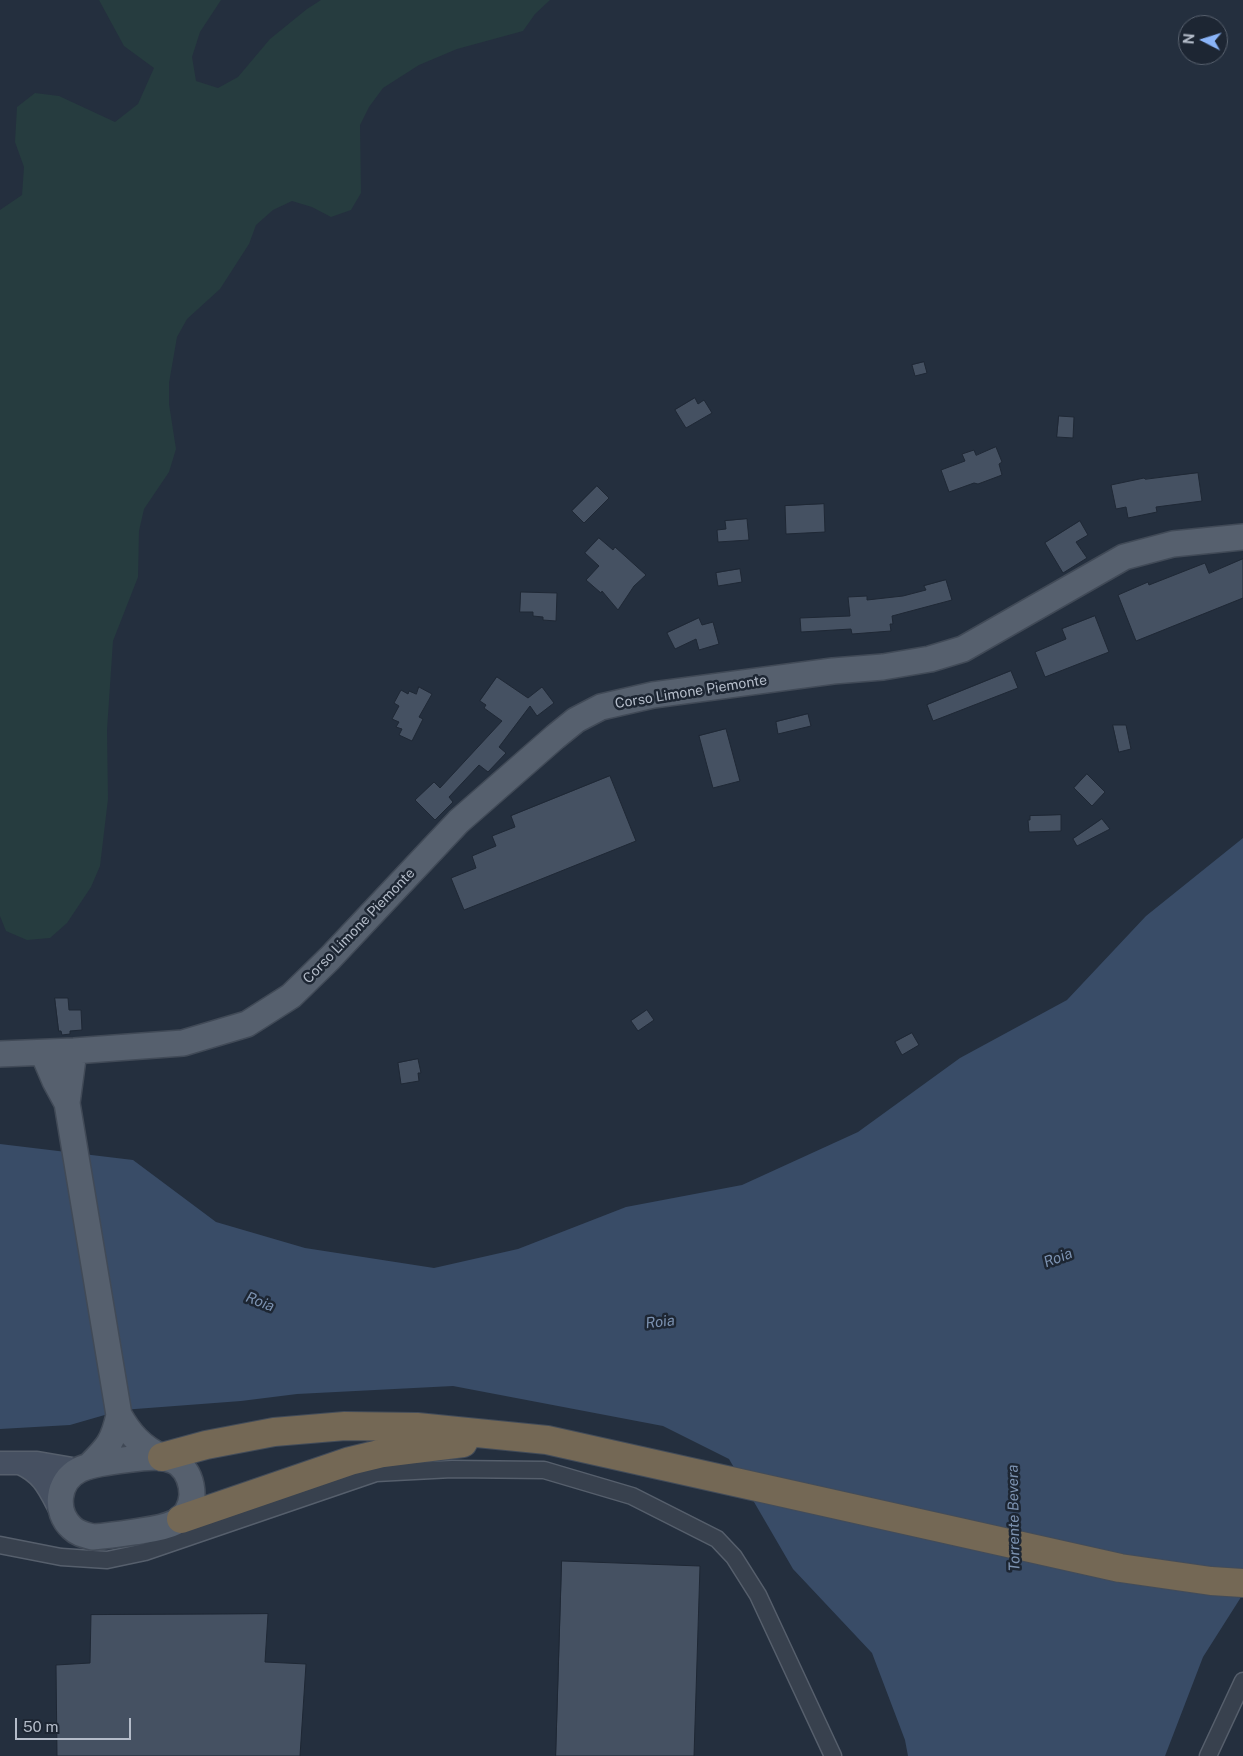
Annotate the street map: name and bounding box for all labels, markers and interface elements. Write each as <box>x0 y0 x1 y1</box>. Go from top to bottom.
north arrow <box>1178 15 1228 65</box>
text: N <box>1181 33 1197 45</box>
street label: Corso Limone Piemonte <box>614 672 768 712</box>
street label: Corso Limone Piemonte <box>300 865 418 987</box>
water label: Roia <box>1041 1244 1075 1272</box>
water label: Roia <box>243 1288 277 1316</box>
water label: Roia <box>644 1312 676 1332</box>
water label: Torrente Bevera <box>1004 1465 1024 1571</box>
scale bar <box>18 1708 134 1740</box>
text: 50 m <box>23 1718 58 1735</box>

